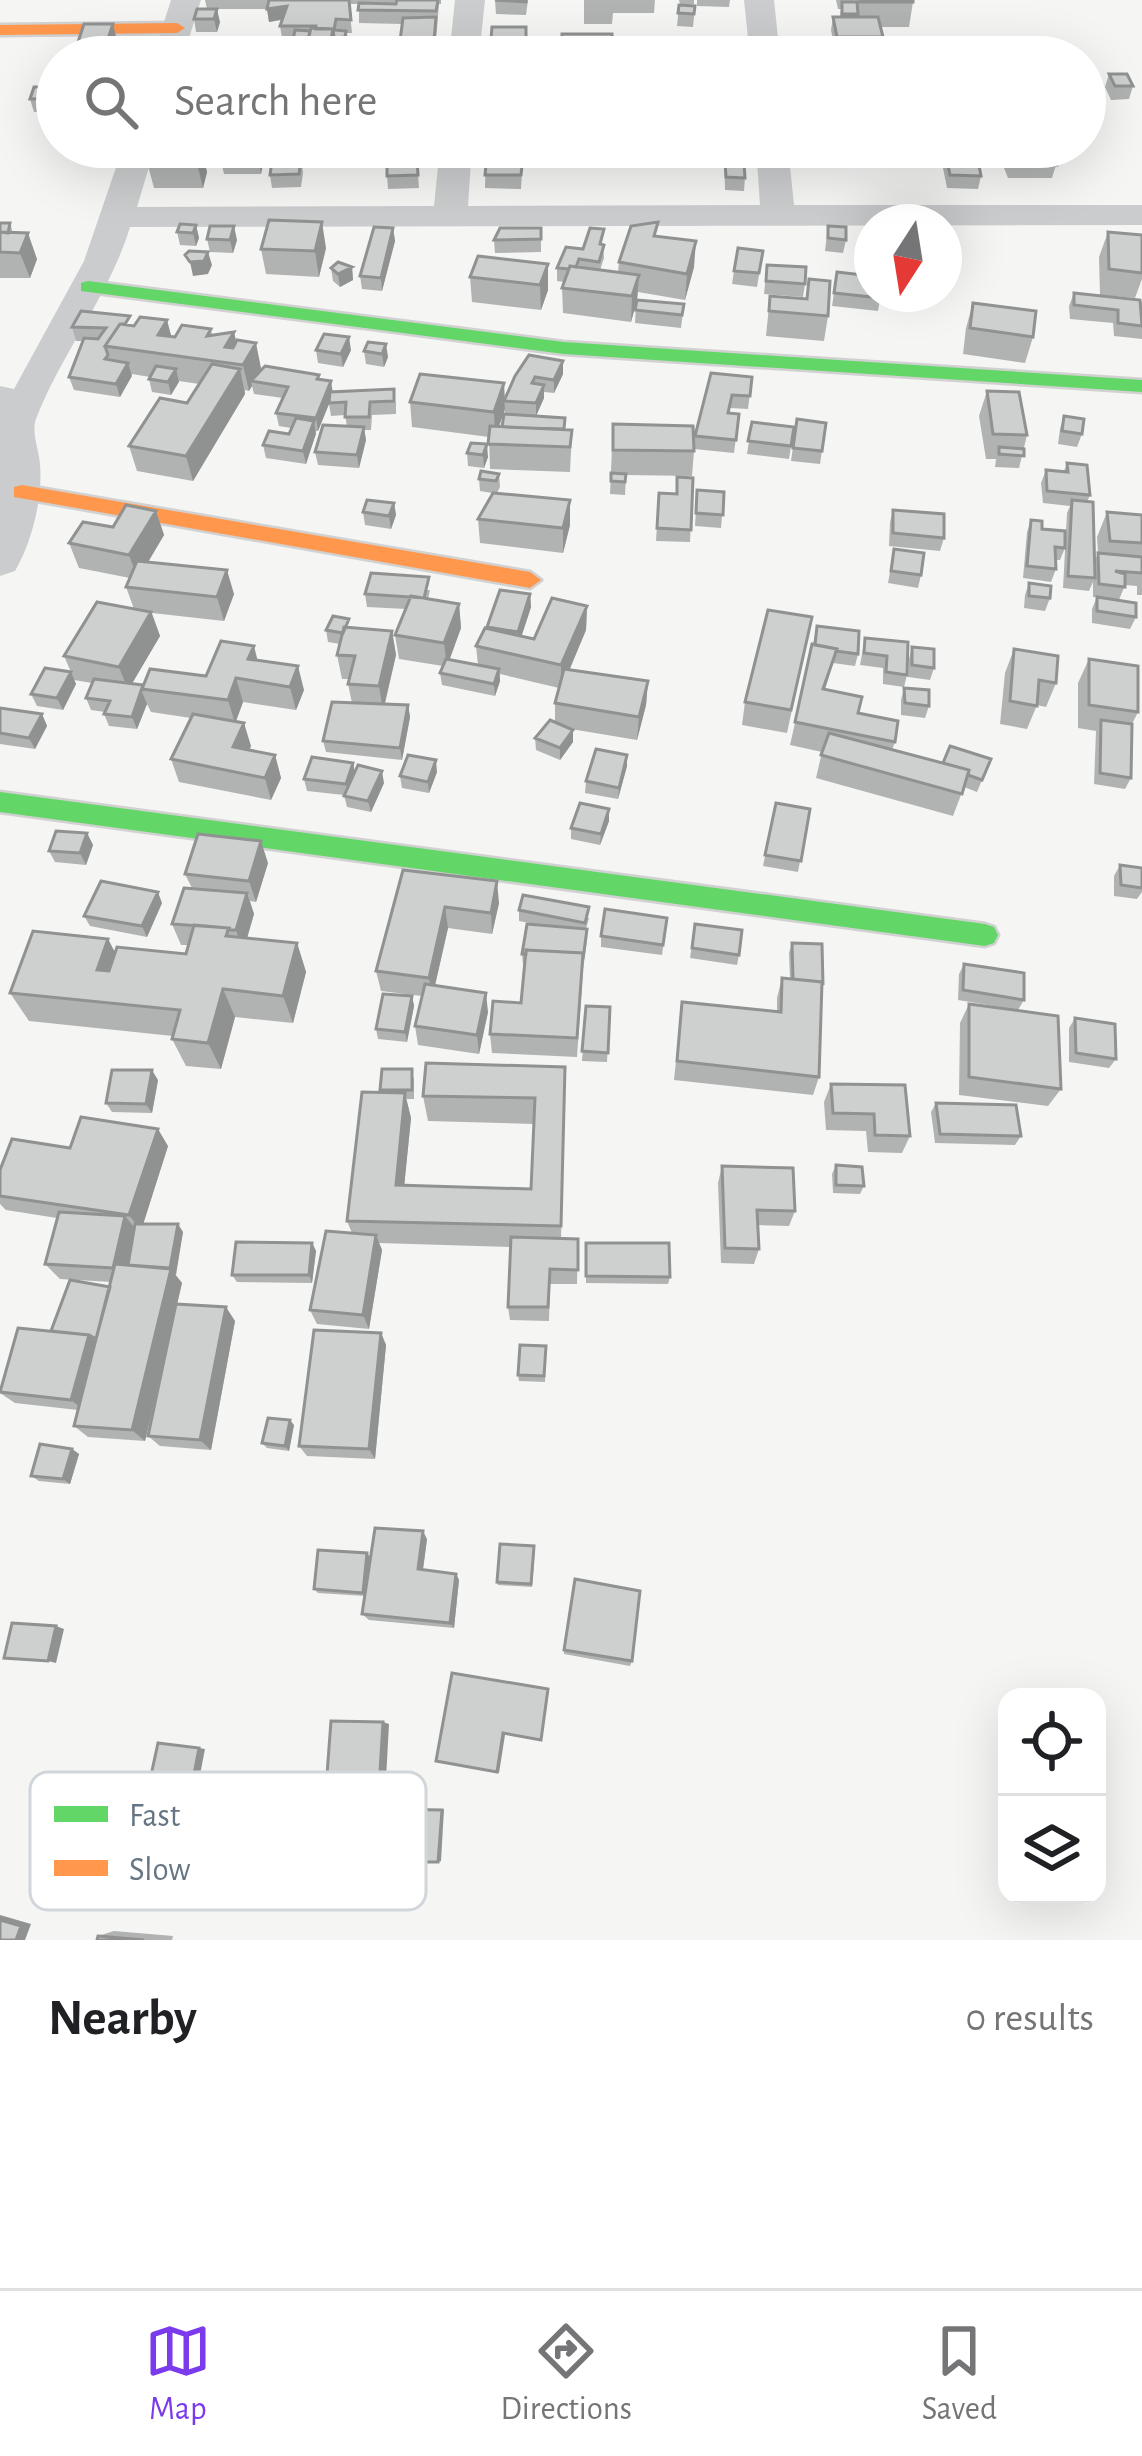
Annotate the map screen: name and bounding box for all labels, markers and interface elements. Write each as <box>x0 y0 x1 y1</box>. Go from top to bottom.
search box <box>36 36 1106 168</box>
icon: search <box>78 69 144 135</box>
text: Search here <box>174 79 377 124</box>
north arrow <box>854 204 962 312</box>
map controls <box>998 1688 1106 1904</box>
button: locate <box>998 1688 1106 1796</box>
legend <box>30 1772 426 1910</box>
button: layers <box>998 1796 1106 1904</box>
text: Fast <box>129 1800 181 1833</box>
text: Slow <box>129 1854 190 1887</box>
text: Nearby <box>48 1993 197 2044</box>
text: 0 results <box>966 1999 1094 2038</box>
tab: Map <box>145 2318 211 2430</box>
tab: Directions <box>500 2318 632 2430</box>
tab: Saved <box>922 2318 997 2430</box>

